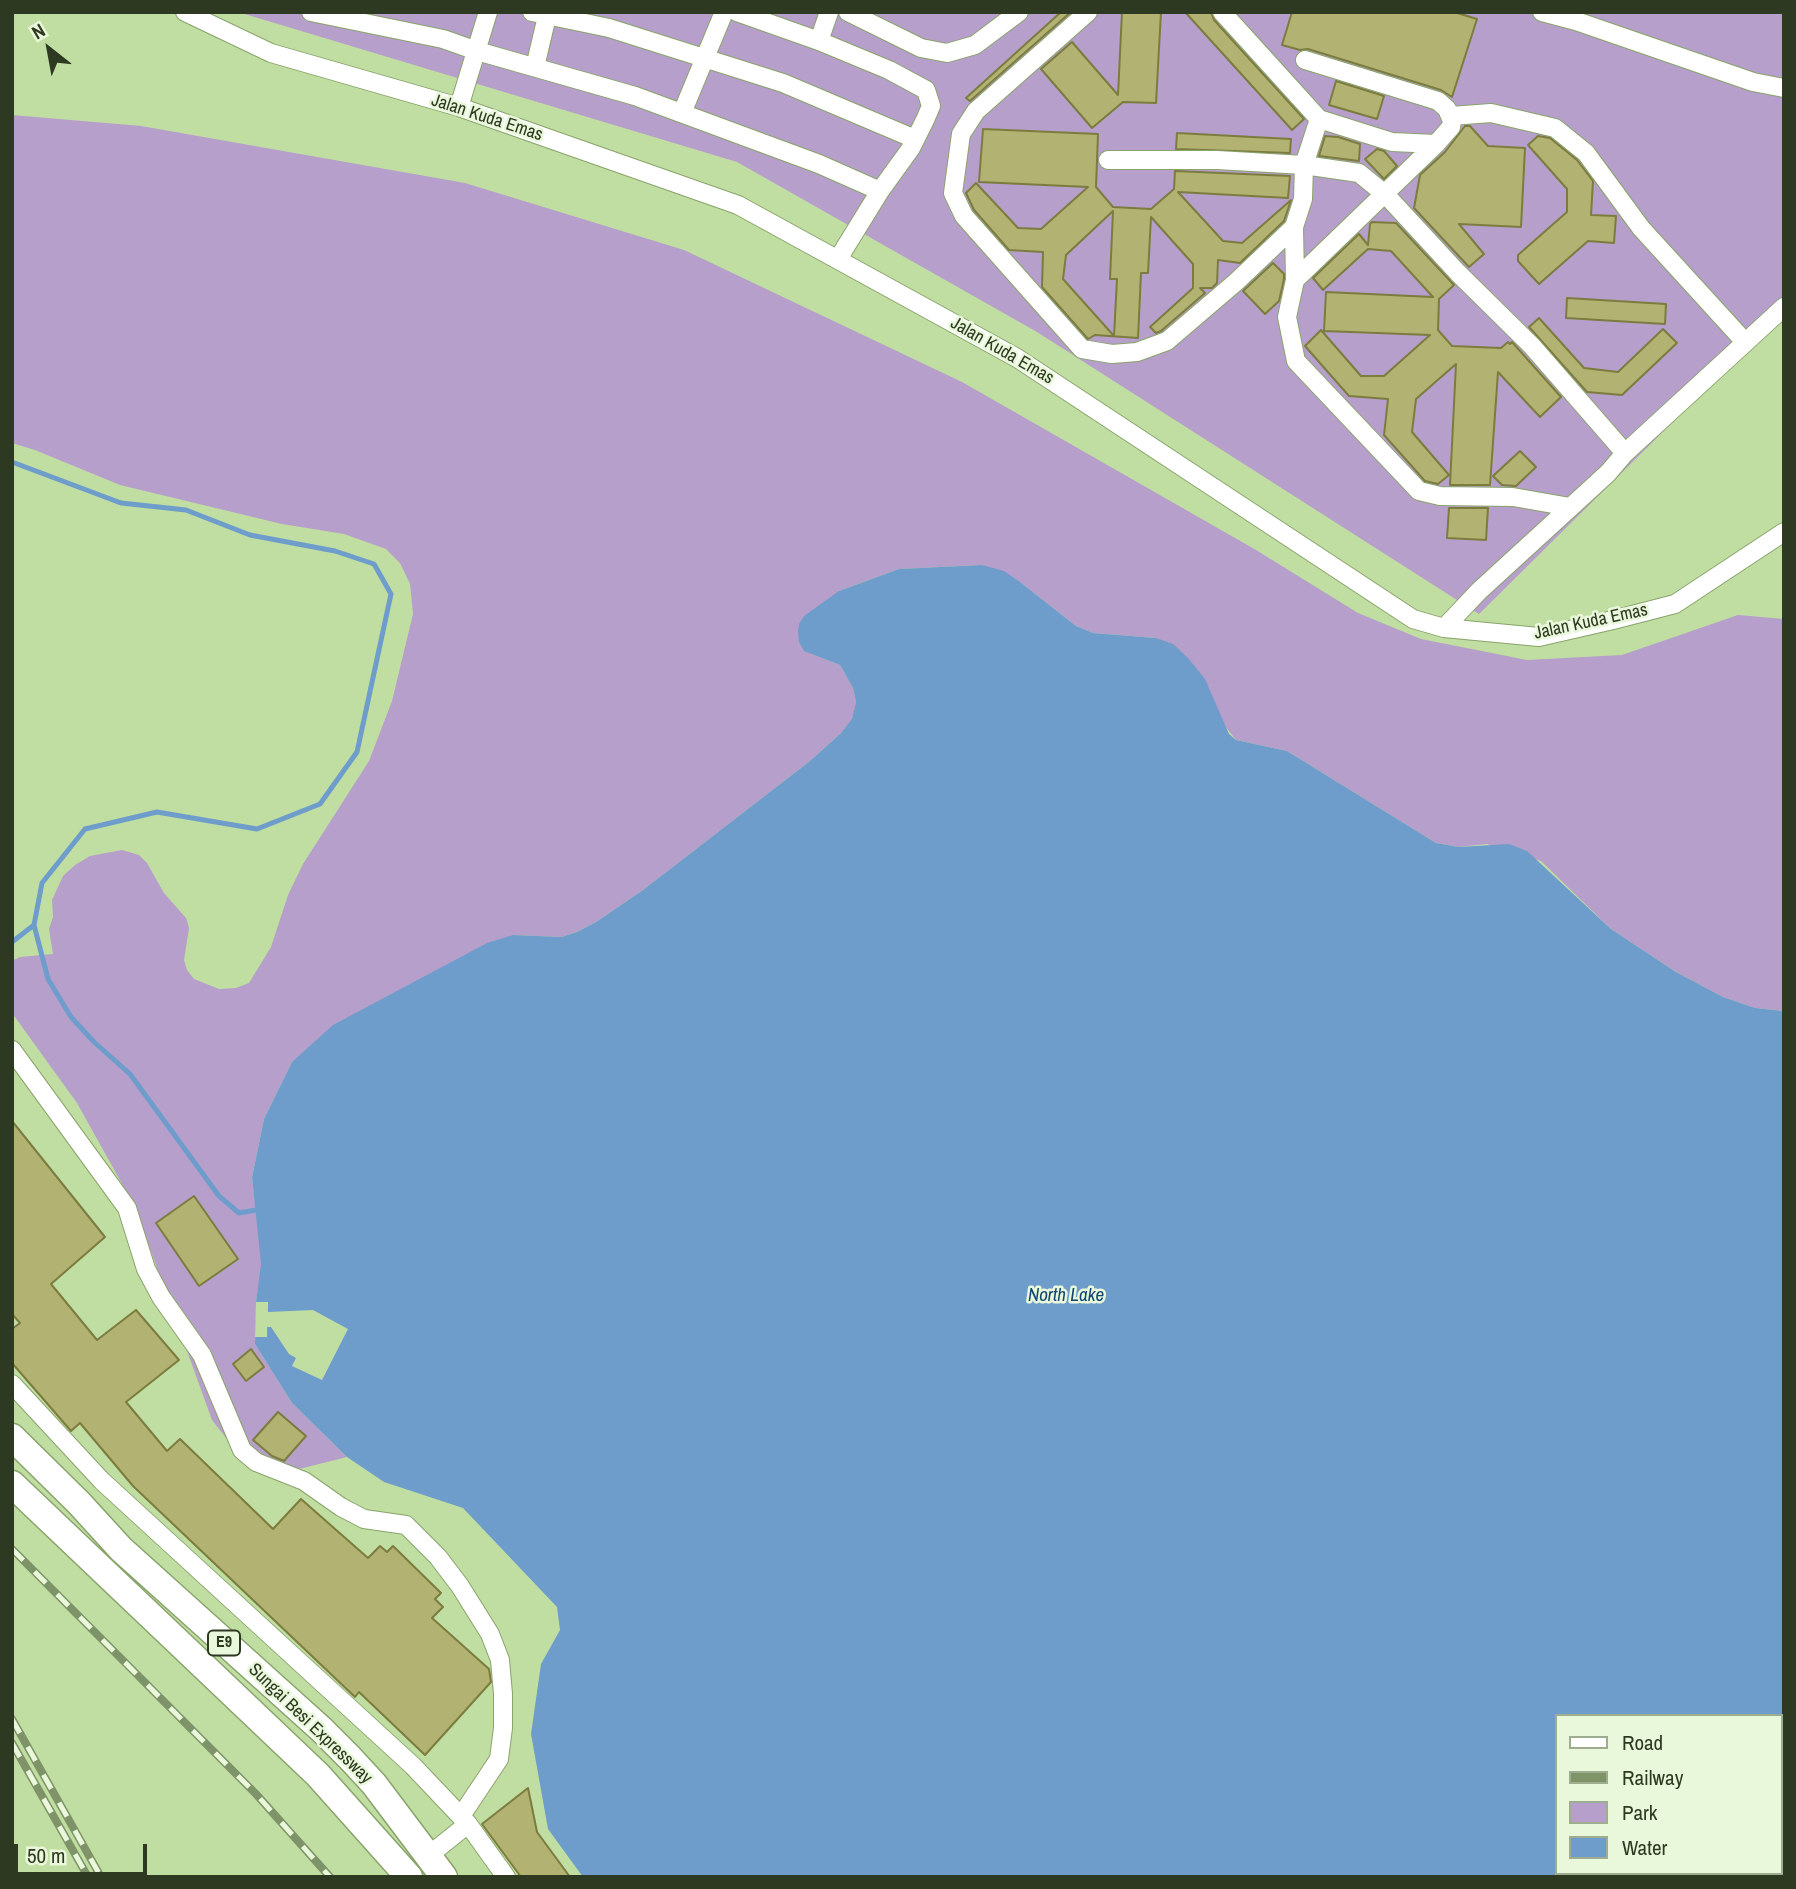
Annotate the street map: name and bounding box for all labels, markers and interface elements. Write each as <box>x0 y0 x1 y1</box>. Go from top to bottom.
north arrow <box>14 14 84 84</box>
text: N <box>27 17 50 45</box>
street label: Jalan Kuda Emas <box>429 90 545 146</box>
street label: Jalan Kuda Emas <box>947 313 1057 389</box>
street label: Jalan Kuda Emas <box>1532 599 1650 645</box>
water label: North Lake <box>1028 1285 1104 1307</box>
road number: E9 <box>208 1630 240 1656</box>
street label: Sungai Besi Expressway <box>243 1659 377 1789</box>
legend <box>1554 1714 1782 1875</box>
text: Road <box>1622 1728 1663 1757</box>
text: Railway <box>1622 1763 1683 1792</box>
text: Park <box>1622 1798 1657 1827</box>
scale bar <box>18 1829 150 1873</box>
text: Water <box>1622 1833 1667 1862</box>
text: 50 m <box>27 1841 65 1870</box>

